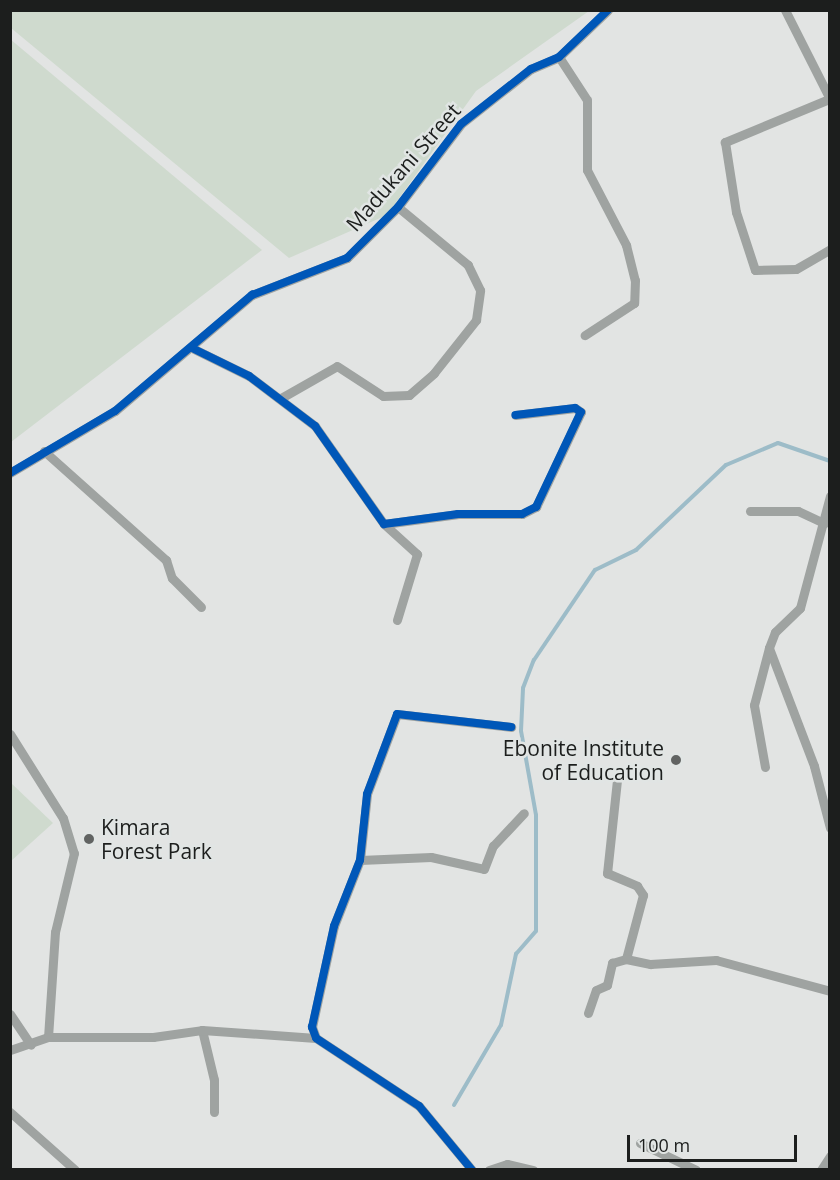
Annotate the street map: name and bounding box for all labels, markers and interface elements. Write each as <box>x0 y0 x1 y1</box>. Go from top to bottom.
street label: Madukani Street <box>341 98 465 236</box>
place label: Ebonite Institute of Education <box>503 735 664 785</box>
marker: Ebonite Institute of Education <box>669 753 683 767</box>
place label: Kimara Forest Park <box>101 814 212 864</box>
marker: Kimara Forest Park <box>82 832 96 846</box>
scale bar <box>630 1123 800 1161</box>
text: 100 m <box>638 1133 690 1157</box>

